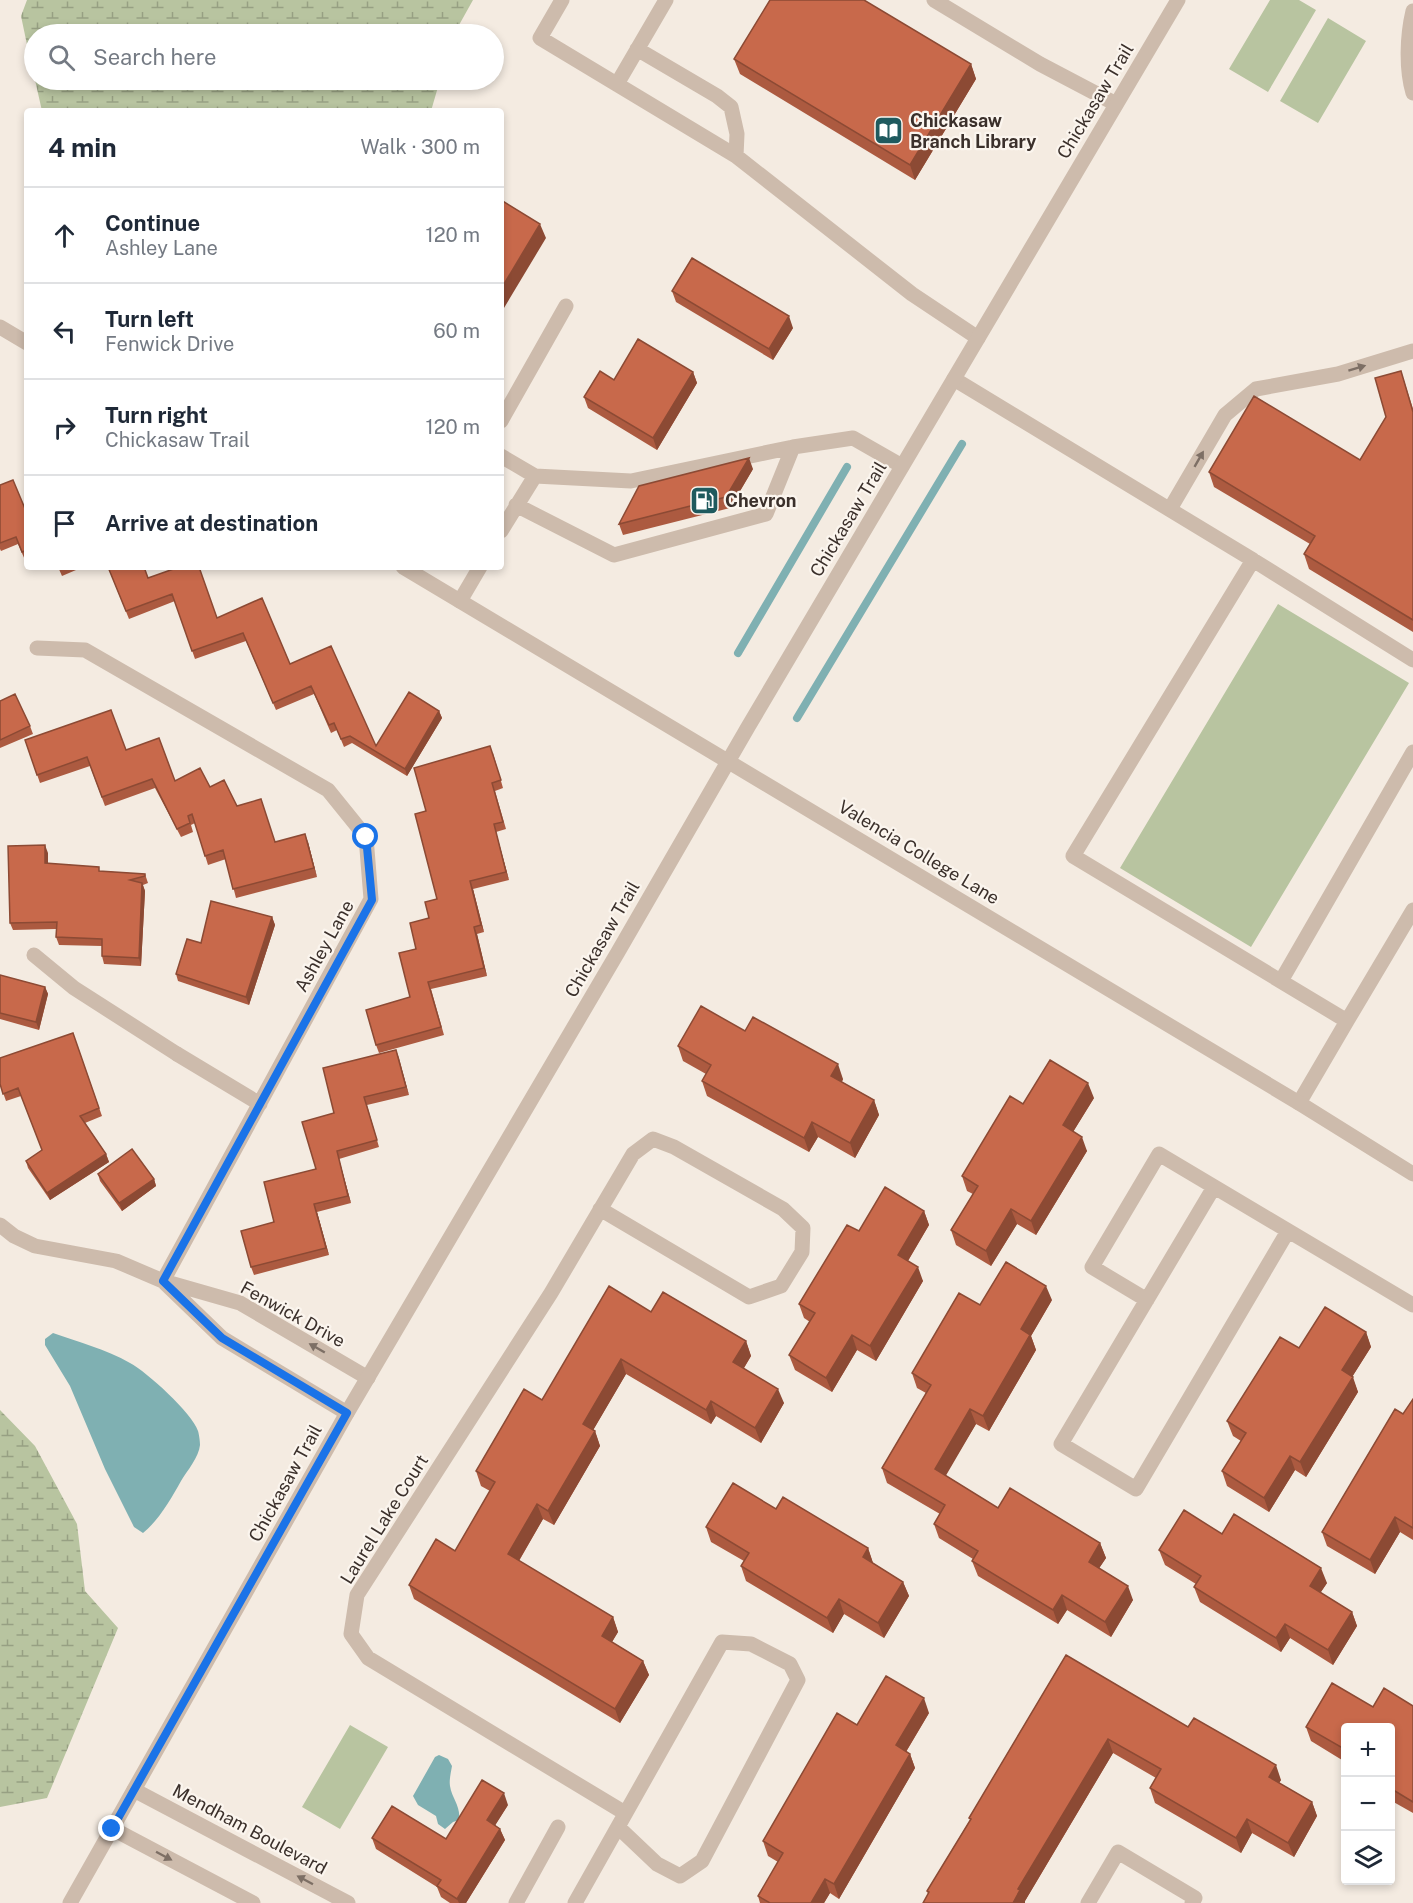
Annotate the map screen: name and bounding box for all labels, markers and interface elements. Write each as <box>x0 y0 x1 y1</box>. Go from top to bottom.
search box <box>24 24 504 90</box>
street label: Chickasaw Trail <box>1052 40 1138 162</box>
icon: search <box>45 41 78 74</box>
text: Search here <box>93 44 217 70</box>
place label: Chickasaw Branch Library <box>910 110 1036 152</box>
library icon: Chickasaw Branch Library <box>873 114 905 146</box>
text: 4 min <box>48 132 117 163</box>
text: Walk · 300 m <box>360 135 480 159</box>
text: Continue <box>105 210 200 236</box>
icon: ahead <box>48 219 81 252</box>
text: 120 m <box>426 223 480 247</box>
text: Ashley Lane <box>105 236 218 260</box>
text: Turn left <box>105 306 194 332</box>
icon: left <box>48 315 81 348</box>
text: 60 m <box>433 319 480 343</box>
text: Fenwick Drive <box>105 332 234 356</box>
one-way arrow <box>1348 363 1366 372</box>
text: Turn right <box>105 402 208 428</box>
icon: right <box>48 411 81 444</box>
text: 120 m <box>426 415 480 439</box>
text: Chickasaw Trail <box>105 428 250 452</box>
one-way arrow <box>1194 451 1205 467</box>
street label: Chickasaw Trail <box>805 458 891 580</box>
fuel station icon: Chevron <box>688 484 720 516</box>
place label: Chevron <box>725 490 797 511</box>
icon: arrive <box>48 507 81 540</box>
text: Arrive at destination <box>105 510 318 536</box>
street label: Valencia College Lane <box>835 796 1003 908</box>
route start <box>352 823 378 849</box>
street label: Chickasaw Trail <box>560 877 644 1001</box>
street label: Ashley Lane <box>290 896 358 996</box>
street label: Fenwick Drive <box>237 1277 349 1351</box>
one-way arrow <box>308 1343 325 1353</box>
street label: Chickasaw Trail <box>244 1421 326 1545</box>
street label: Laurel Lake Court <box>336 1450 432 1588</box>
map controls <box>1341 1723 1395 1885</box>
button: + <box>1341 1723 1395 1777</box>
button: − <box>1341 1777 1395 1831</box>
street label: Mendham Boulevard <box>169 1779 331 1879</box>
route end <box>98 1815 124 1841</box>
button: layers <box>1341 1831 1395 1885</box>
one-way arrow <box>156 1851 173 1861</box>
one-way arrow <box>296 1875 313 1885</box>

